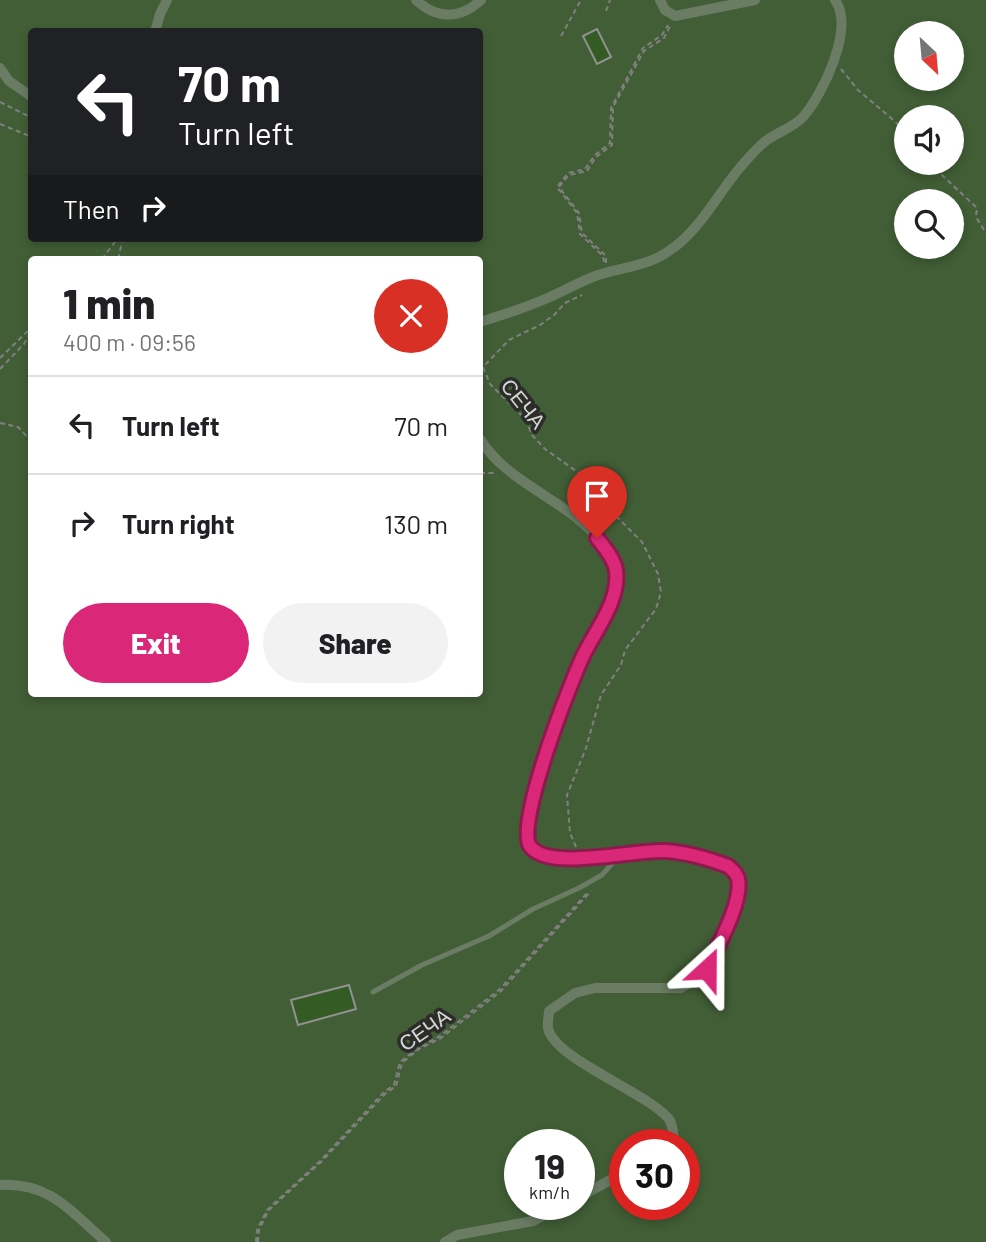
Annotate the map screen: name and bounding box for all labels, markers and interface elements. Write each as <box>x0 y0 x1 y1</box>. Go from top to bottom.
north arrow <box>894 21 964 91</box>
map controls <box>894 21 964 259</box>
text: 70 m <box>178 53 281 112</box>
icon: left <box>63 56 154 147</box>
button: sound <box>894 105 964 175</box>
text: Turn left <box>178 113 295 151</box>
icon: right <box>134 189 172 227</box>
button: search <box>894 189 964 259</box>
text: Then <box>63 193 120 224</box>
text: 1 min <box>63 277 155 327</box>
button: close <box>374 279 448 353</box>
text: 400 m · 09:56 <box>63 328 196 356</box>
street label: СЕЧА <box>496 373 552 433</box>
icon: left <box>63 406 101 444</box>
text: Turn left <box>122 410 220 441</box>
text: 70 m <box>394 410 448 441</box>
pin <box>567 466 627 538</box>
icon: arrive <box>578 477 616 515</box>
icon: right <box>63 504 101 542</box>
text: Turn right <box>122 508 235 539</box>
text: 130 m <box>384 508 448 539</box>
button: Exit <box>63 603 249 683</box>
button: Share <box>263 603 448 683</box>
position arrow <box>670 932 744 1006</box>
street label: СЕЧА <box>393 1002 455 1056</box>
speed limit sign: 30 <box>609 1129 700 1220</box>
text: 19 <box>534 1144 565 1186</box>
text: km/h <box>529 1181 570 1203</box>

